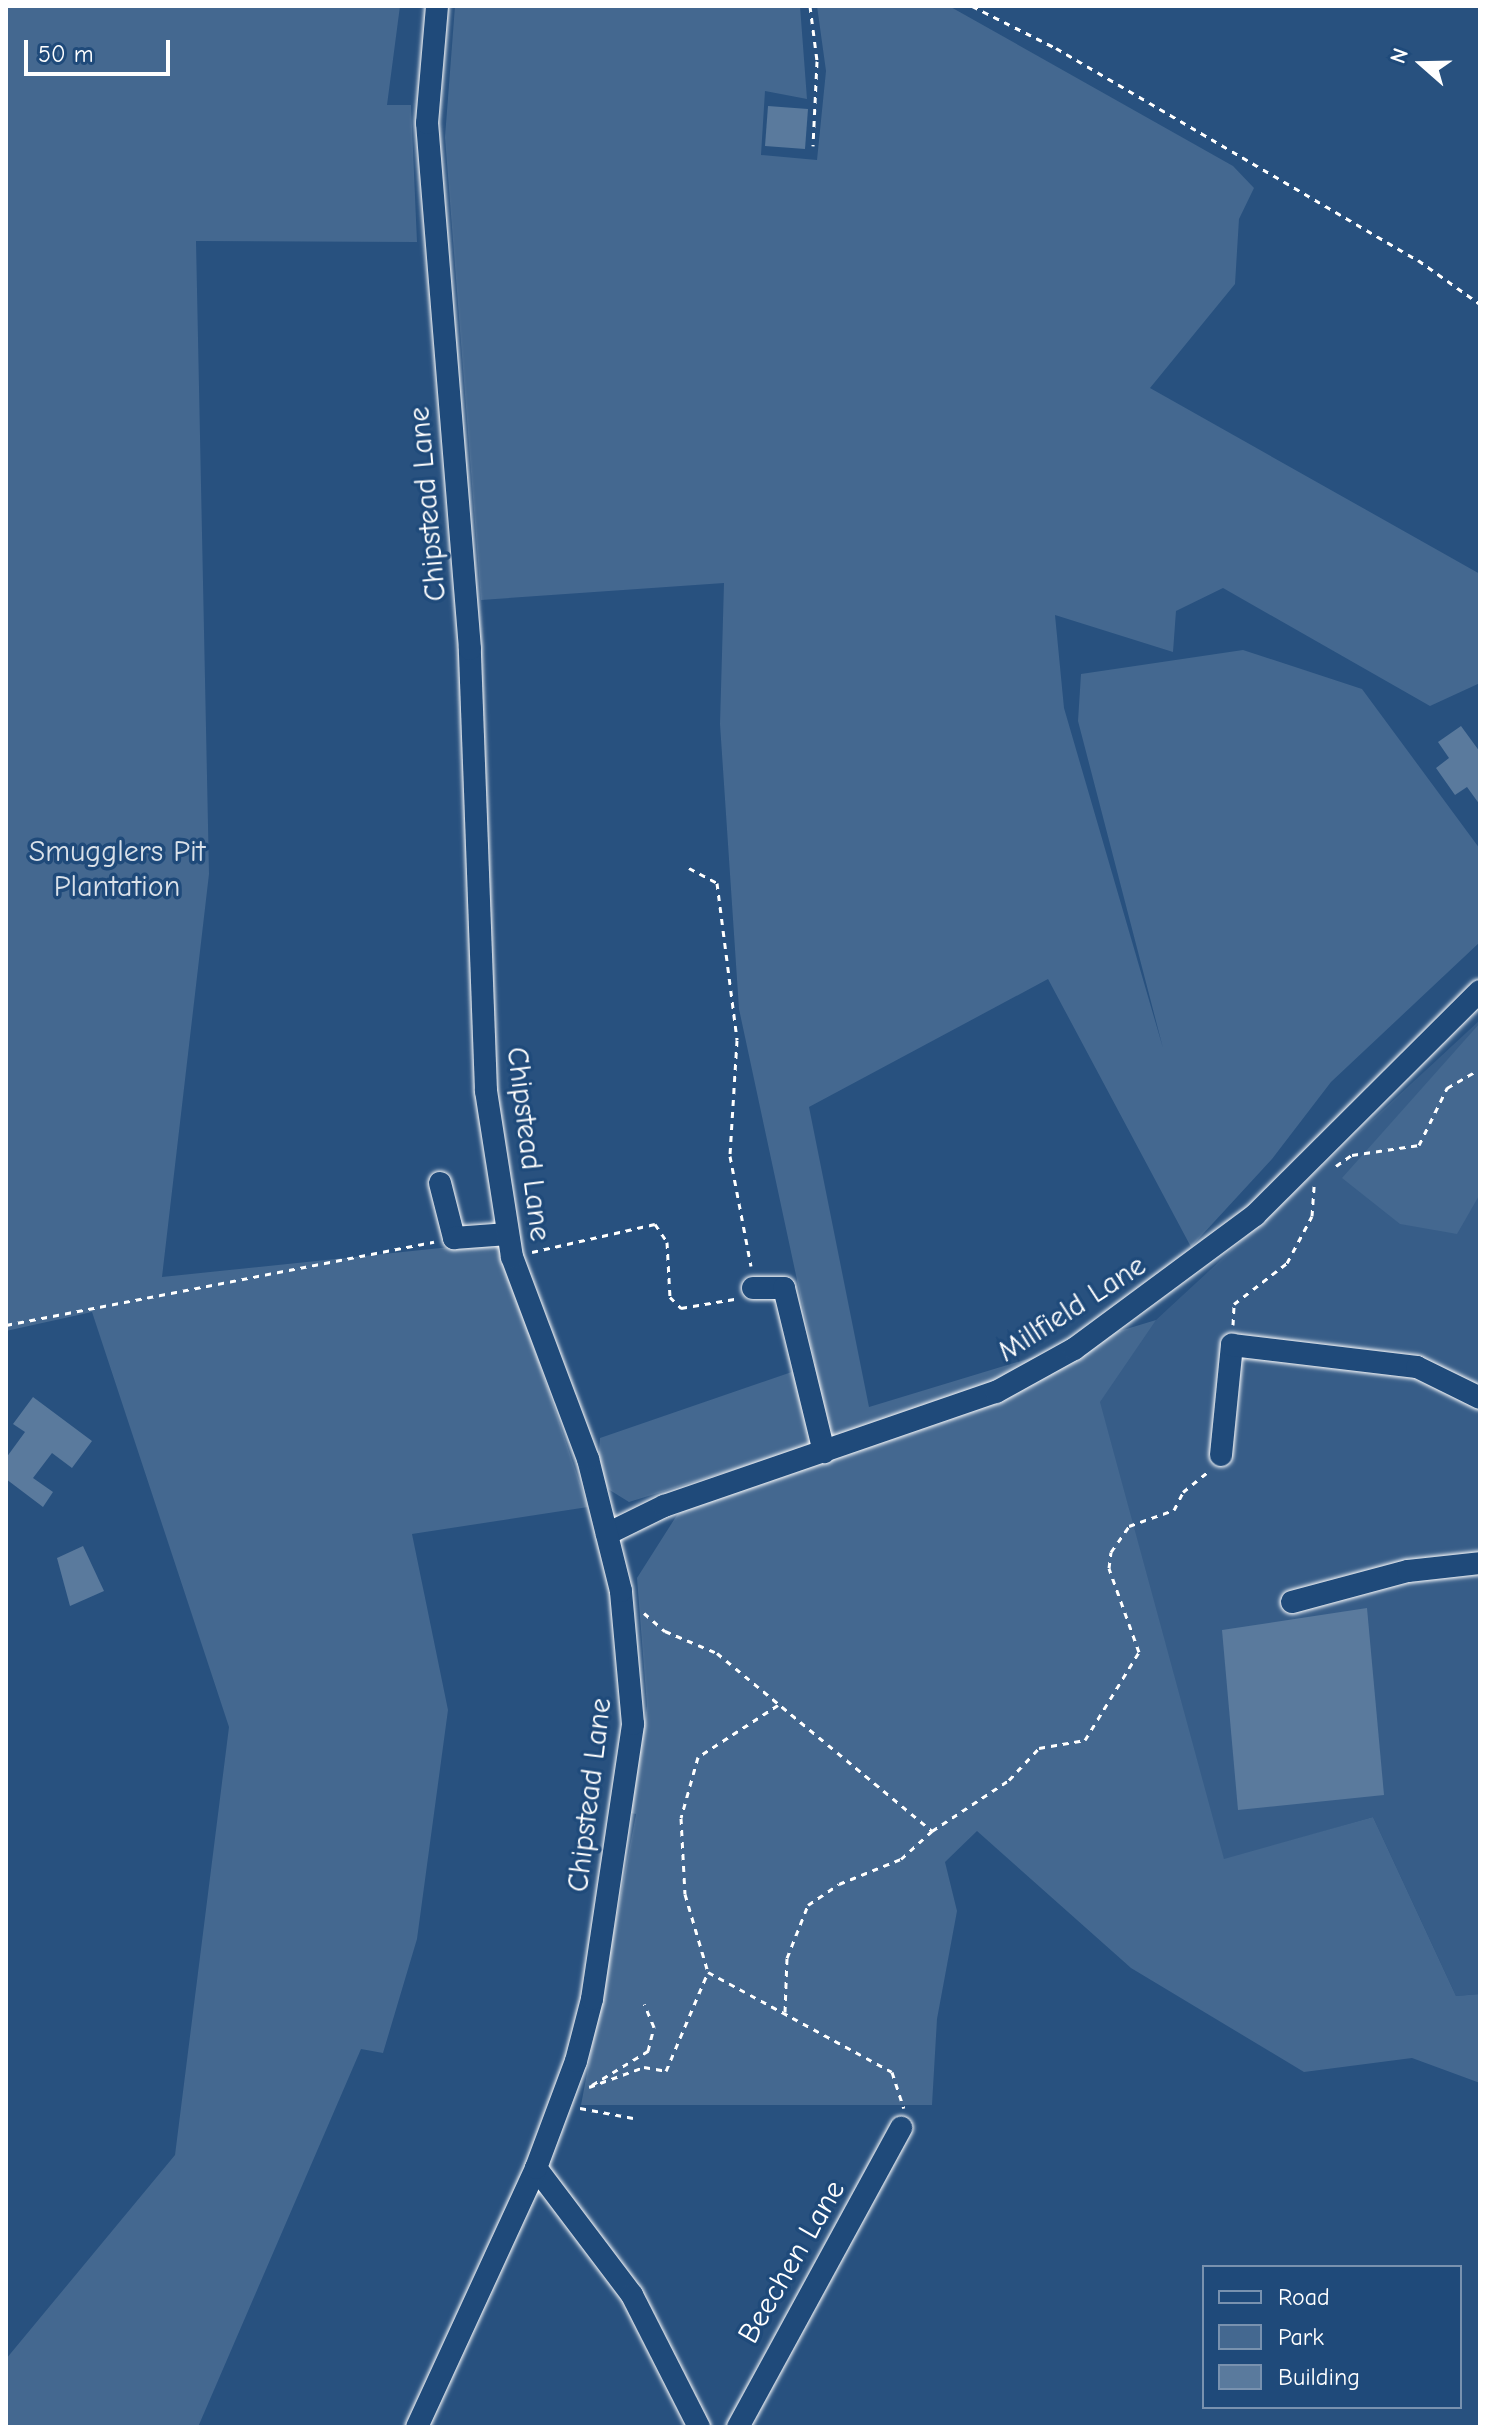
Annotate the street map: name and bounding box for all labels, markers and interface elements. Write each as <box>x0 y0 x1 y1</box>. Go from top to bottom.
scale bar <box>28 24 174 74</box>
north arrow <box>1382 24 1462 104</box>
text: 50 m <box>38 40 94 68</box>
text: N <box>1385 45 1414 67</box>
street label: Chipstead Lane <box>402 405 454 603</box>
park label: Smugglers Pit Plantation <box>29 834 205 904</box>
street label: Chipstead Lane <box>498 1045 558 1243</box>
street label: Millfield Lane <box>991 1248 1153 1370</box>
street label: Chipstead Lane <box>560 1696 620 1894</box>
street label: Beechen Lane <box>731 2174 853 2350</box>
legend <box>1202 2265 1462 2409</box>
text: Road <box>1278 2283 1330 2311</box>
text: Park <box>1278 2323 1324 2351</box>
text: Building <box>1278 2363 1360 2391</box>

